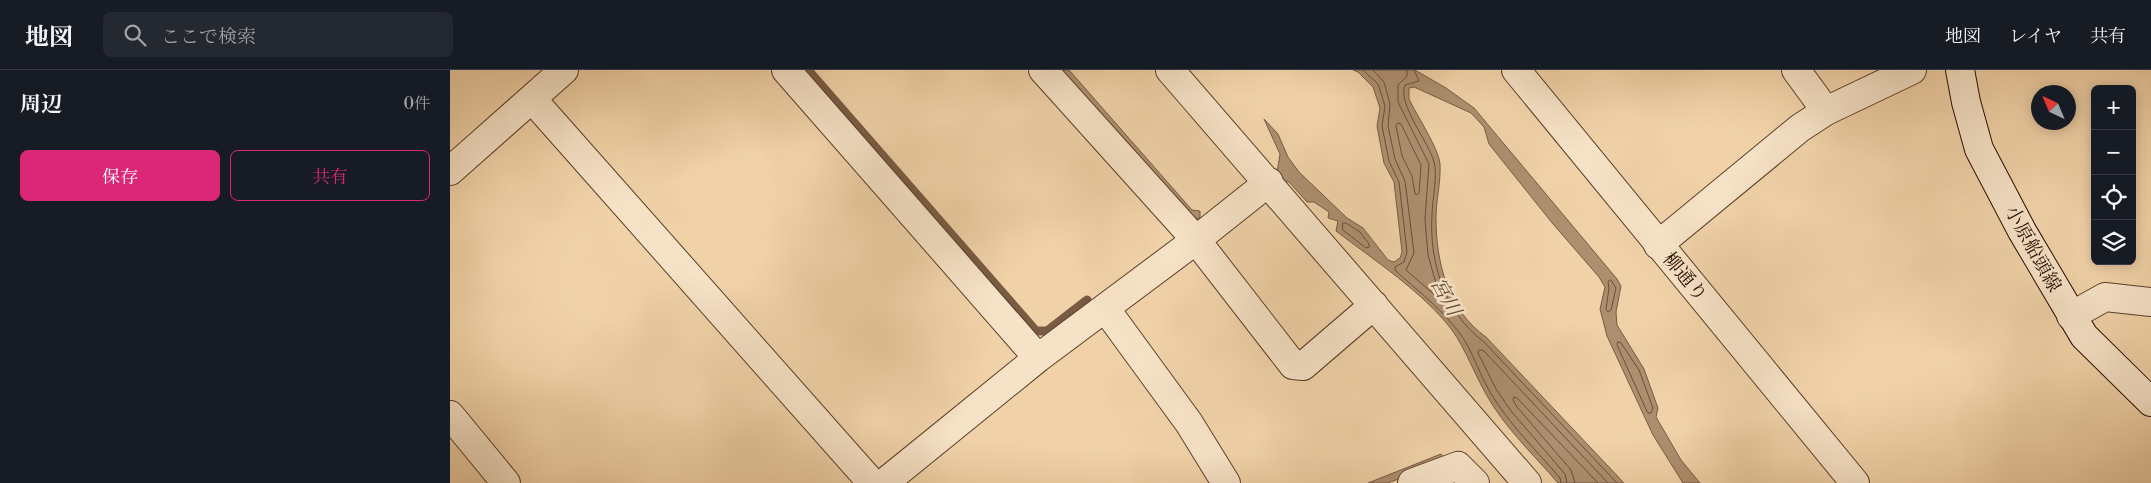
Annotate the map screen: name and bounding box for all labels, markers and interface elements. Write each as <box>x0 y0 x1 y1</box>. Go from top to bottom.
search box <box>103 12 453 57</box>
icon: search <box>121 21 149 49</box>
text: 地図 <box>25 23 73 53</box>
text: ここで検索 <box>161 25 256 49</box>
text: 地図 <box>1945 25 1981 48</box>
text: レイヤ <box>2009 25 2062 48</box>
text: 共有 <box>2090 25 2126 48</box>
north arrow <box>2031 85 2076 130</box>
map controls <box>2091 85 2136 265</box>
button: + <box>2091 85 2136 130</box>
text: 周辺 <box>20 92 62 118</box>
text: 0件 <box>403 94 430 114</box>
button: − <box>2091 130 2136 175</box>
button: 保存 <box>20 150 220 201</box>
button: 共有 <box>230 150 430 201</box>
button: locate <box>2091 175 2136 220</box>
street label: 小原船頭線 <box>1999 202 2067 296</box>
button: layers <box>2091 220 2136 265</box>
street label: 柳通り <box>1657 247 1713 307</box>
water label: 宮川 <box>1424 273 1467 322</box>

